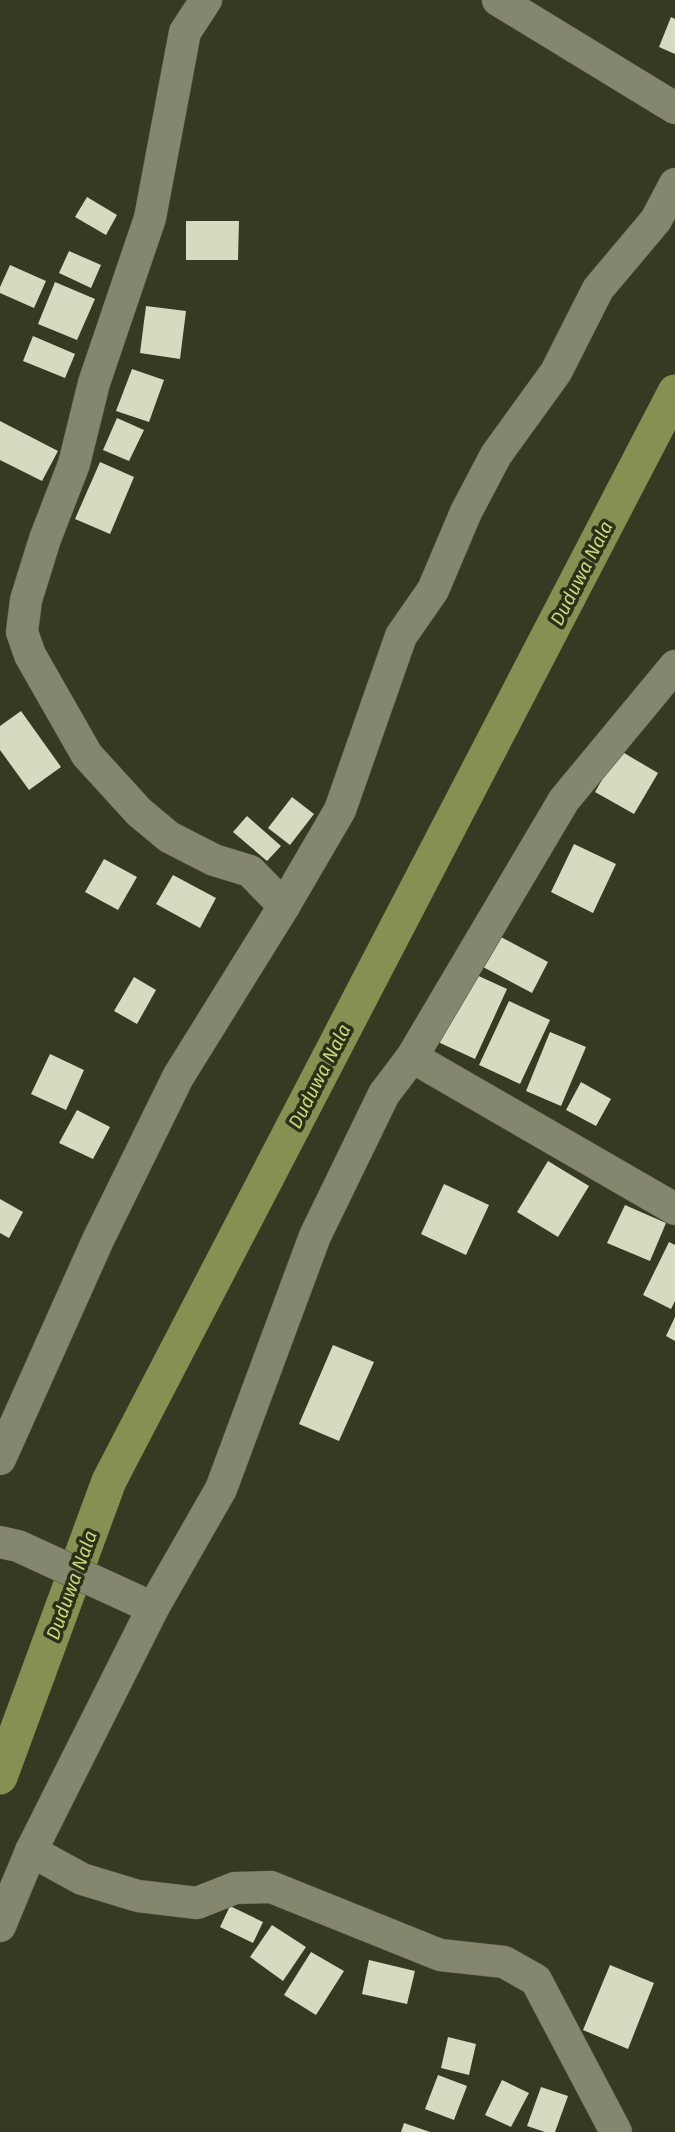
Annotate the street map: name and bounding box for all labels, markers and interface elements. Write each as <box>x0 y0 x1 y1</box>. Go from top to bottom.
water label: Duduwa Nala <box>545 517 618 629</box>
water label: Duduwa Nala <box>283 1020 356 1132</box>
water label: Duduwa Nala <box>41 1528 102 1643</box>

